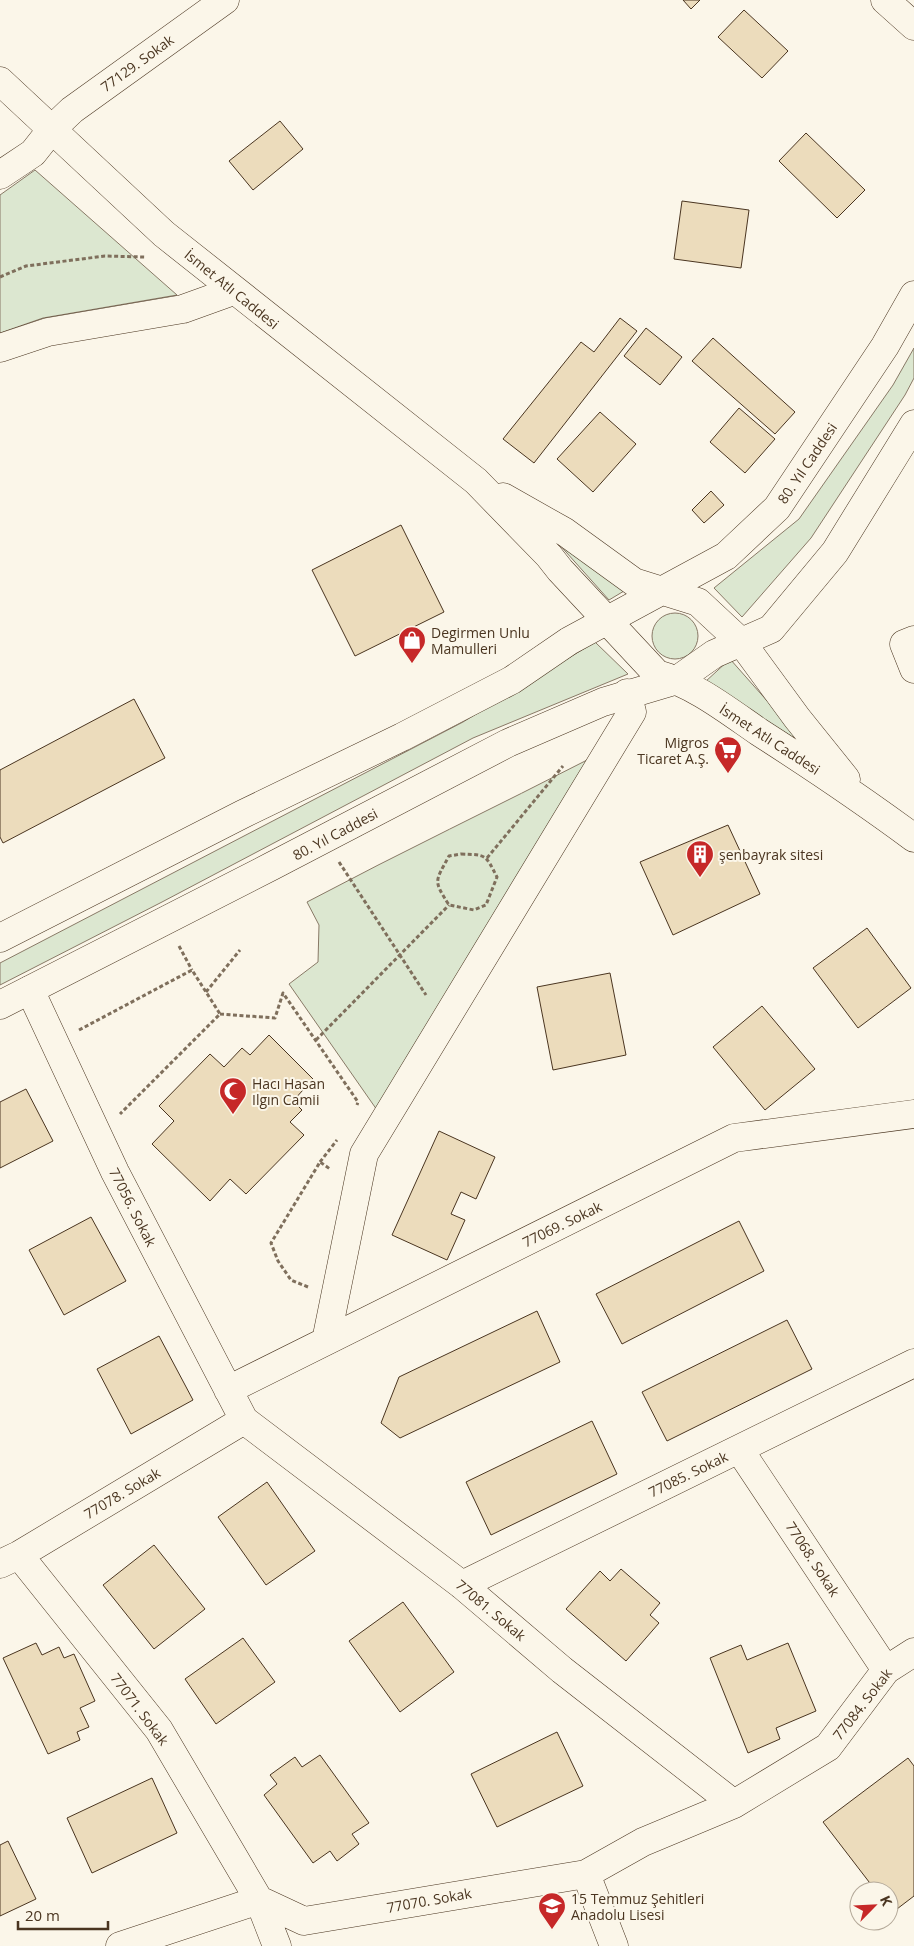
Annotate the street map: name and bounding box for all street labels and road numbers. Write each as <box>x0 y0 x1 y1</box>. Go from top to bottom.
street label: 77129. Sokak <box>97 30 178 96</box>
street label: İsmet Atlı Caddesi <box>181 245 283 333</box>
street label: 80. Yıl Caddesi <box>773 419 841 507</box>
street label: İsmet Atlı Caddesi <box>716 699 824 779</box>
street label: 80. Yıl Caddesi <box>289 804 381 864</box>
street label: 77056. Sokak <box>105 1164 161 1250</box>
street label: 77069. Sokak <box>519 1196 605 1251</box>
street label: 77085. Sokak <box>645 1446 731 1501</box>
street label: 77078. Sokak <box>80 1462 164 1523</box>
street label: 77068. Sokak <box>782 1518 845 1601</box>
street label: 77081. Sokak <box>452 1575 531 1645</box>
street label: 77084. Sokak <box>828 1664 896 1744</box>
street label: 77071. Sokak <box>107 1669 174 1750</box>
street label: 77070. Sokak <box>385 1883 474 1917</box>

